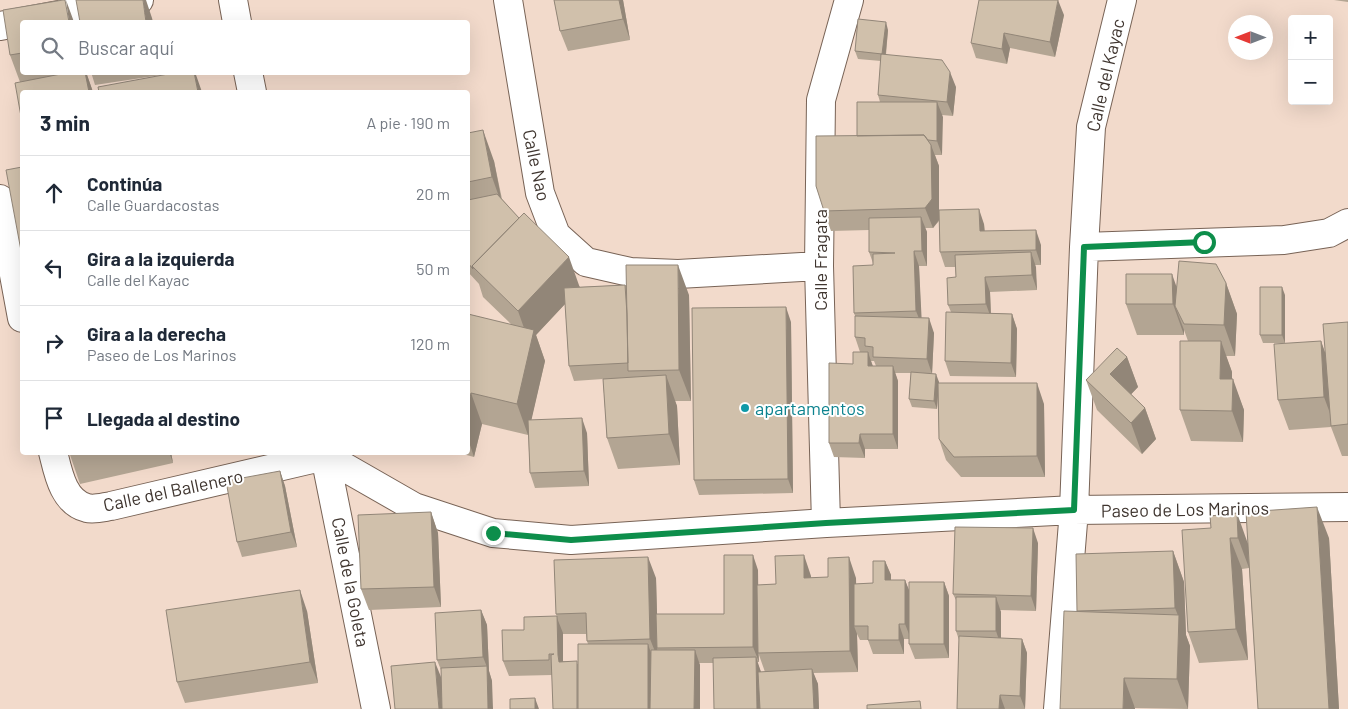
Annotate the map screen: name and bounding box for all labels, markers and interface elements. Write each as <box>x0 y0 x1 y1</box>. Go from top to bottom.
north arrow <box>1228 15 1273 60</box>
map controls <box>1288 15 1333 105</box>
button: + <box>1288 15 1333 60</box>
street label: Calle del Kayac <box>1081 16 1129 134</box>
search box <box>20 20 470 75</box>
icon: search <box>38 34 66 62</box>
text: Buscar aquí <box>78 36 174 59</box>
button: − <box>1288 60 1333 105</box>
text: 3 min <box>40 110 90 135</box>
text: A pie · 190 m <box>366 113 450 132</box>
street label: Calle Nao <box>519 127 555 203</box>
text: Continúa <box>87 172 162 195</box>
icon: ahead <box>40 179 68 207</box>
text: 20 m <box>416 184 450 203</box>
text: Calle Guardacostas <box>87 195 219 214</box>
street label: Calle Fragata <box>809 209 831 311</box>
route start <box>1193 231 1216 254</box>
text: Gira a la izquierda <box>87 247 235 270</box>
icon: left <box>40 254 68 282</box>
text: 50 m <box>416 259 450 278</box>
text: Calle del Kayac <box>87 270 190 289</box>
text: Gira a la derecha <box>87 322 226 345</box>
icon: right <box>40 329 68 357</box>
text: 120 m <box>410 334 450 353</box>
text: Paseo de Los Marinos <box>87 345 236 364</box>
place label: apartamentos <box>755 397 865 419</box>
marker: apartamentos <box>739 402 751 414</box>
icon: arrive <box>40 404 68 432</box>
text: Llegada al destino <box>87 407 240 430</box>
street label: Calle del Ballenero <box>101 464 245 516</box>
street label: Paseo de Los Marinos <box>1101 497 1269 521</box>
street label: Calle de la Goleta <box>328 515 374 649</box>
route end <box>482 522 505 545</box>

